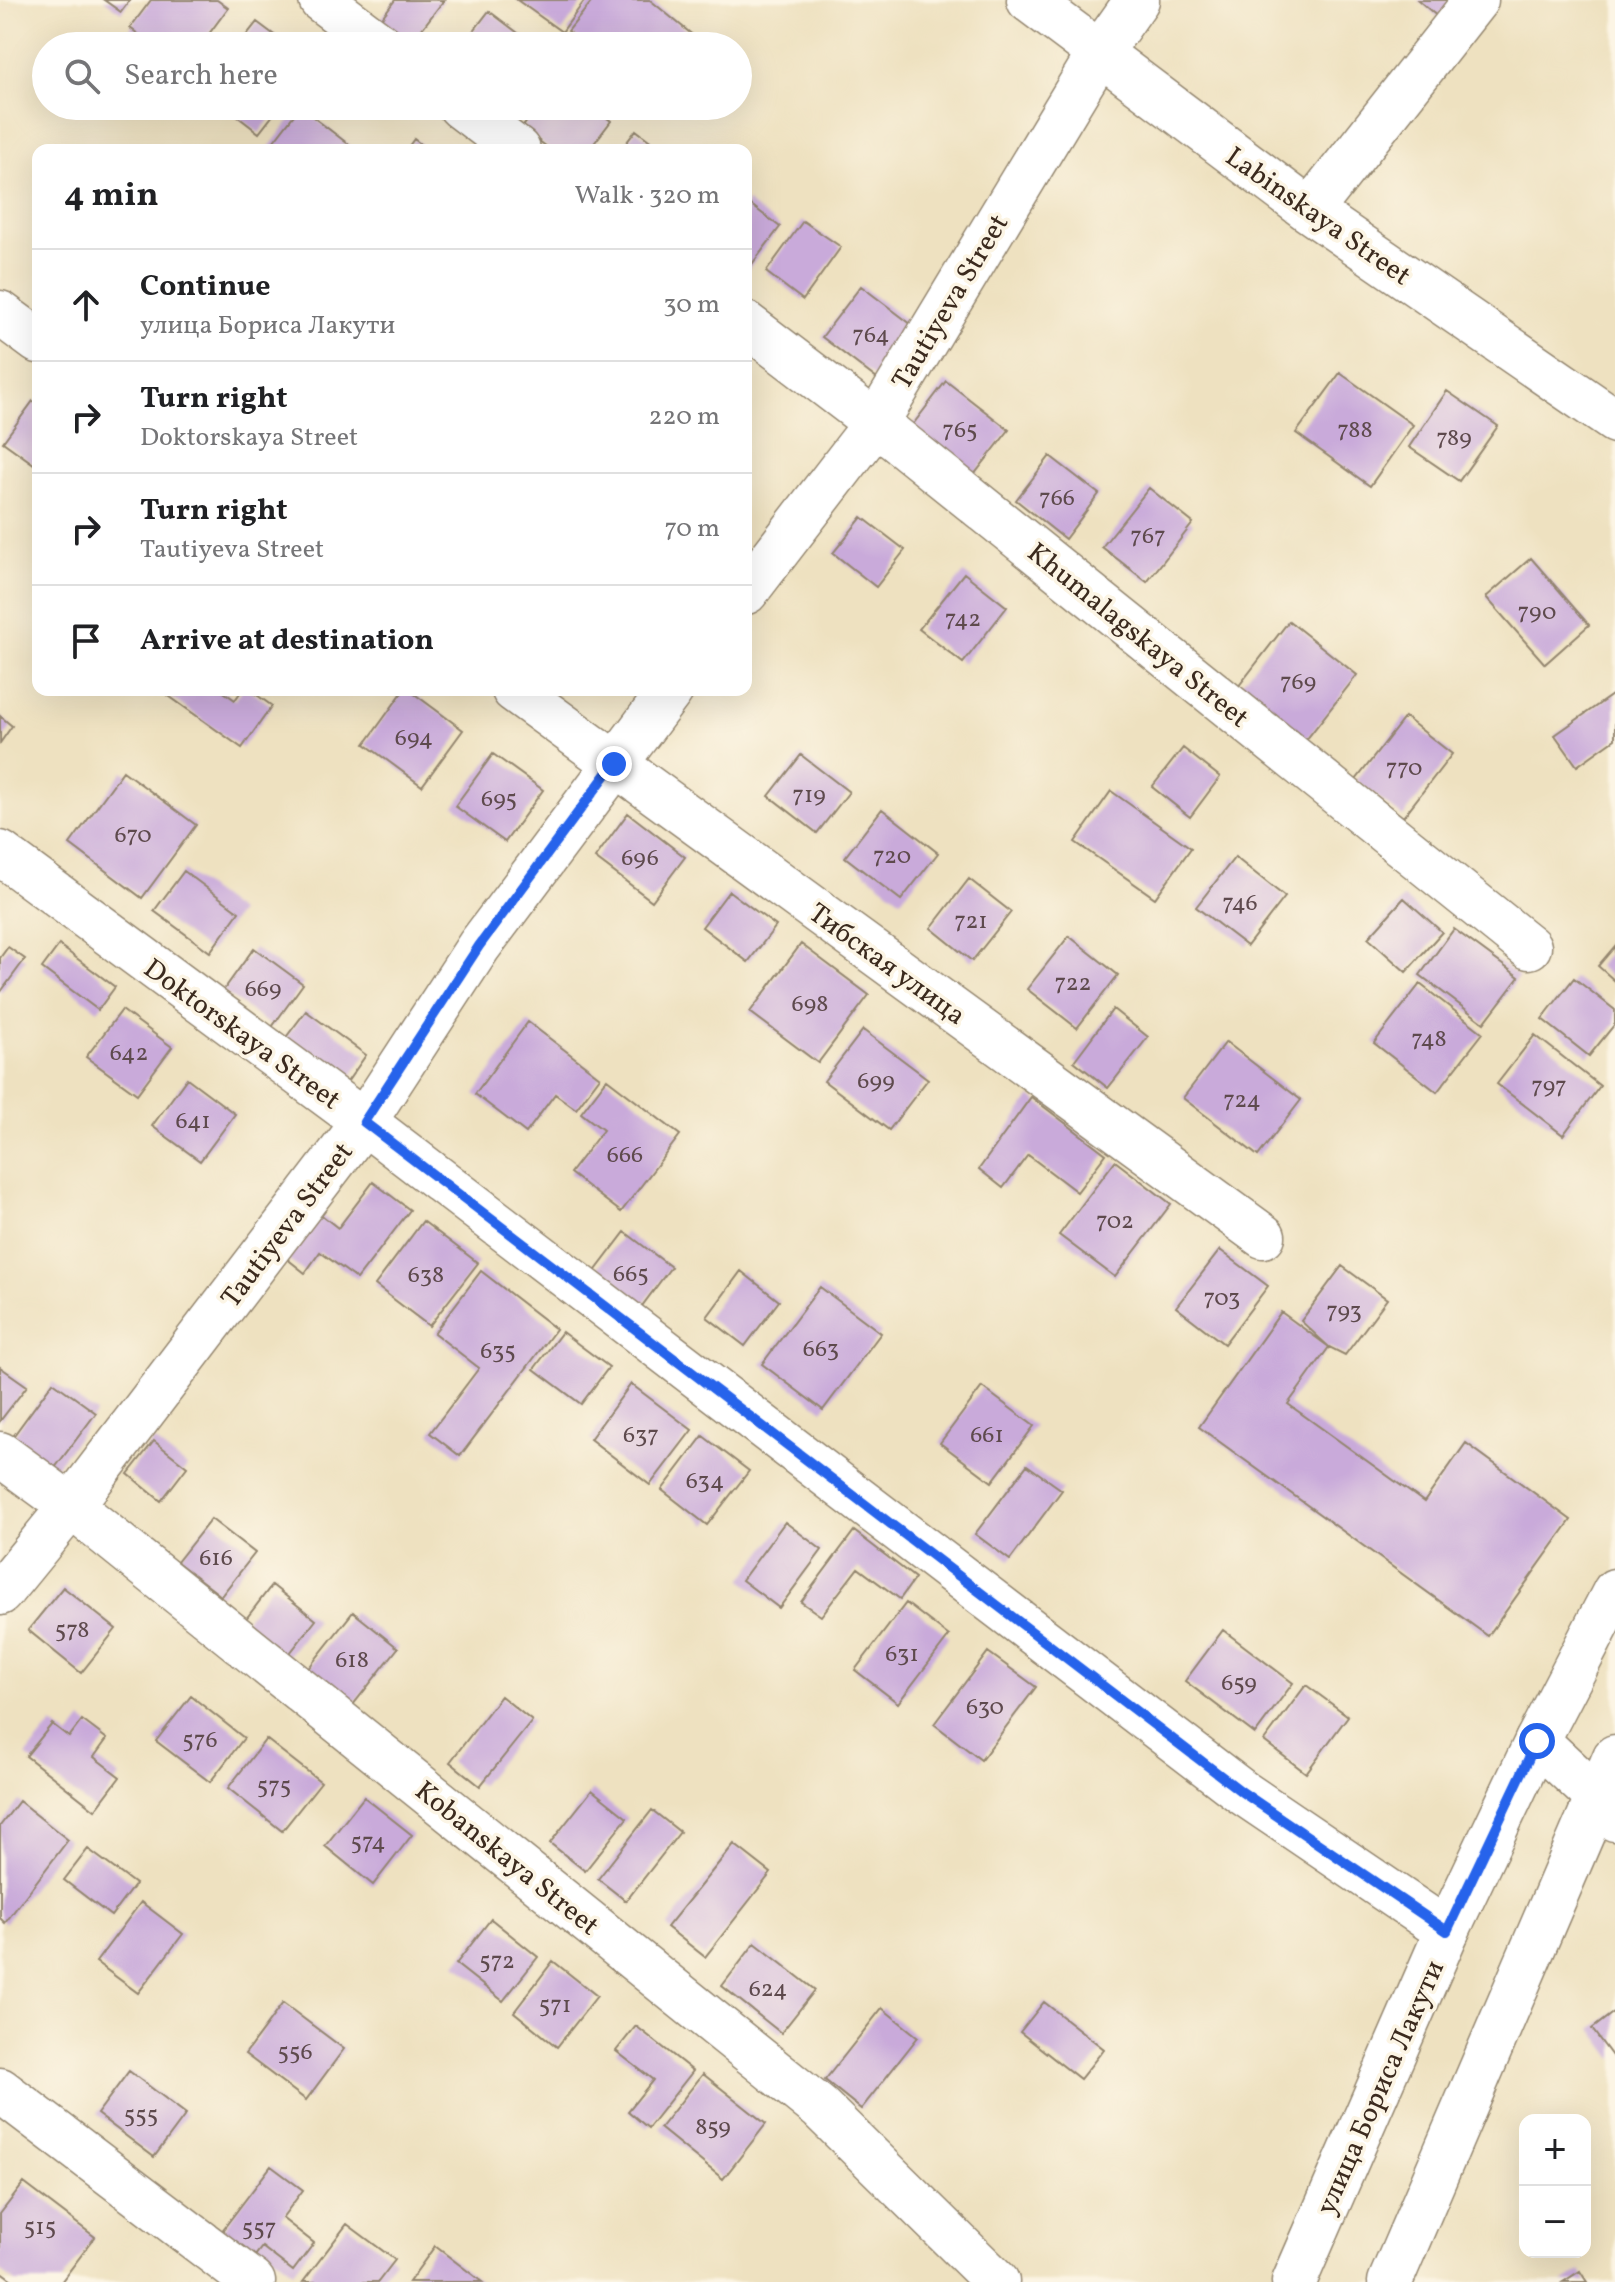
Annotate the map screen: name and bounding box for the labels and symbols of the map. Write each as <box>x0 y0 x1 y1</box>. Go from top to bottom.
street label: Labinskaya Street <box>1217 138 1418 296</box>
street label: Tautiyeva Street <box>883 207 1019 397</box>
house number: 764 <box>852 319 890 353</box>
house number: 765 <box>942 414 978 448</box>
house number: 788 <box>1337 414 1373 448</box>
house number: 789 <box>1436 422 1472 456</box>
house number: 766 <box>1039 482 1075 516</box>
house number: 767 <box>1130 520 1166 554</box>
street label: Khumalagskaya Street <box>1018 534 1257 738</box>
house number: 790 <box>1518 596 1556 630</box>
house number: 742 <box>945 603 981 637</box>
house number: 769 <box>1280 666 1316 700</box>
house number: 694 <box>395 722 433 756</box>
route end <box>596 746 632 782</box>
house number: 770 <box>1386 752 1422 786</box>
house number: 719 <box>792 779 826 813</box>
house number: 695 <box>481 783 517 817</box>
house number: 670 <box>114 819 152 853</box>
house number: 720 <box>873 840 911 874</box>
house number: 696 <box>621 842 659 876</box>
house number: 746 <box>1222 887 1258 921</box>
street label: Тибская улица <box>800 895 973 1035</box>
house number: 721 <box>954 905 988 939</box>
street label: Doktorskaya Street <box>135 950 348 1120</box>
house number: 722 <box>1055 967 1091 1001</box>
house number: 669 <box>245 973 281 1007</box>
house number: 698 <box>792 988 828 1022</box>
house number: 748 <box>1411 1023 1447 1057</box>
house number: 642 <box>110 1037 148 1071</box>
house number: 699 <box>857 1065 895 1099</box>
house number: 797 <box>1531 1070 1567 1104</box>
house number: 724 <box>1223 1084 1261 1118</box>
house number: 641 <box>175 1105 211 1139</box>
street label: Tautiyeva Street <box>213 1135 363 1316</box>
house number: 666 <box>607 1139 643 1173</box>
house number: 702 <box>1096 1205 1134 1239</box>
house number: 665 <box>613 1258 649 1292</box>
house number: 638 <box>408 1259 444 1293</box>
house number: 703 <box>1204 1282 1240 1316</box>
house number: 793 <box>1326 1295 1362 1329</box>
house number: 663 <box>803 1333 839 1367</box>
house number: 635 <box>480 1335 516 1369</box>
house number: 637 <box>623 1419 659 1453</box>
house number: 661 <box>970 1419 1004 1453</box>
house number: 634 <box>686 1465 724 1499</box>
house number: 616 <box>199 1542 233 1576</box>
house number: 578 <box>55 1614 89 1648</box>
house number: 631 <box>885 1638 919 1672</box>
house number: 618 <box>335 1644 369 1678</box>
house number: 659 <box>1221 1667 1257 1701</box>
house number: 630 <box>966 1691 1004 1725</box>
route start <box>1519 1723 1555 1759</box>
house number: 576 <box>182 1724 218 1758</box>
house number: 575 <box>257 1770 291 1804</box>
street label: Kobanskaya Street <box>406 1772 607 1945</box>
house number: 574 <box>350 1826 386 1860</box>
house number: 572 <box>479 1945 515 1979</box>
street label: улица Бориса Лакути <box>1308 1955 1455 2222</box>
house number: 624 <box>749 1973 787 2007</box>
house number: 571 <box>539 1989 571 2023</box>
house number: 556 <box>277 2036 313 2070</box>
house number: 555 <box>124 2099 158 2133</box>
house number: 859 <box>695 2111 731 2145</box>
house number: 515 <box>24 2211 56 2245</box>
house number: 557 <box>242 2212 276 2246</box>

